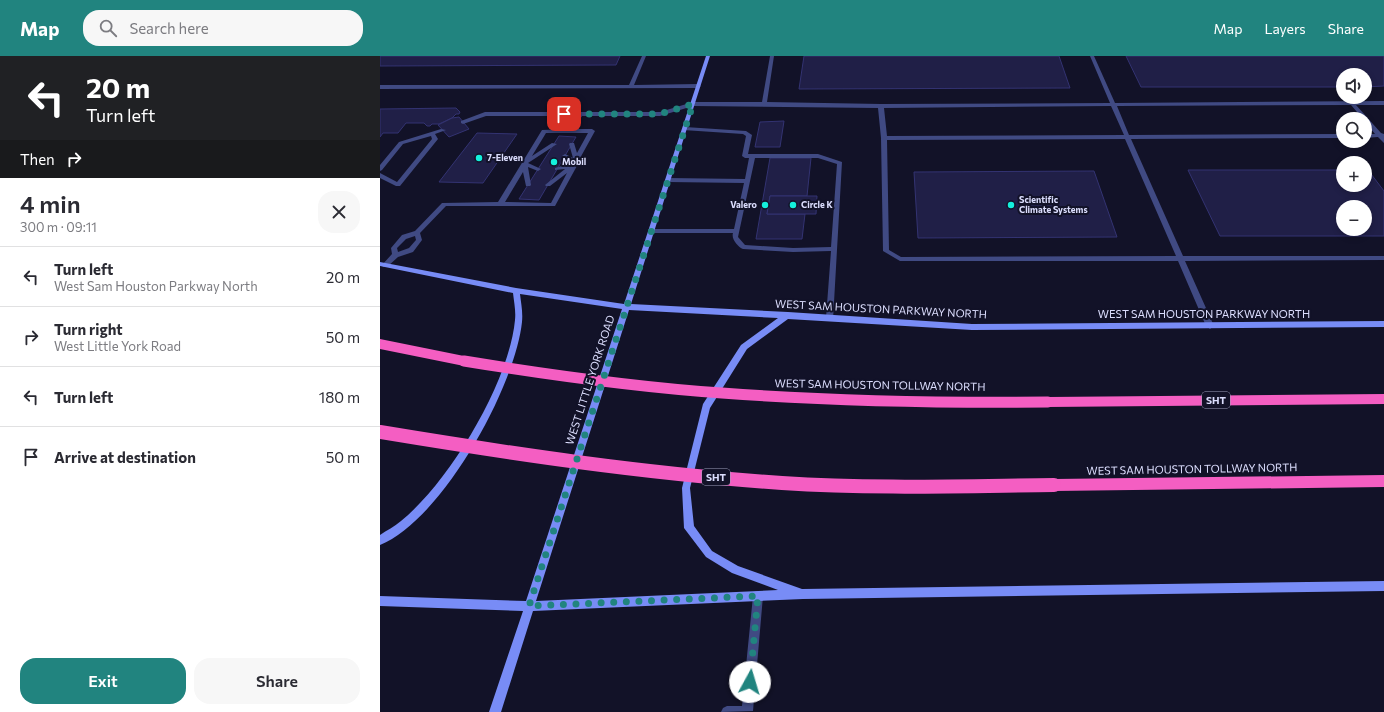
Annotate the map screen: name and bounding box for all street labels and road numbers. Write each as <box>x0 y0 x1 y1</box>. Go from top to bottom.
street label: WEST SAM HOUSTON PARKWAY NORTH <box>775 296 987 321</box>
street label: WEST SAM HOUSTON PARKWAY NORTH <box>1098 307 1310 320</box>
street label: WEST LITTLE YORK ROAD <box>562 313 617 446</box>
street label: WEST SAM HOUSTON TOLLWAY NORTH <box>774 376 986 393</box>
road number: SHT <box>1202 392 1230 408</box>
street label: WEST SAM HOUSTON TOLLWAY NORTH <box>1086 460 1298 477</box>
road number: SHT <box>702 469 730 485</box>

